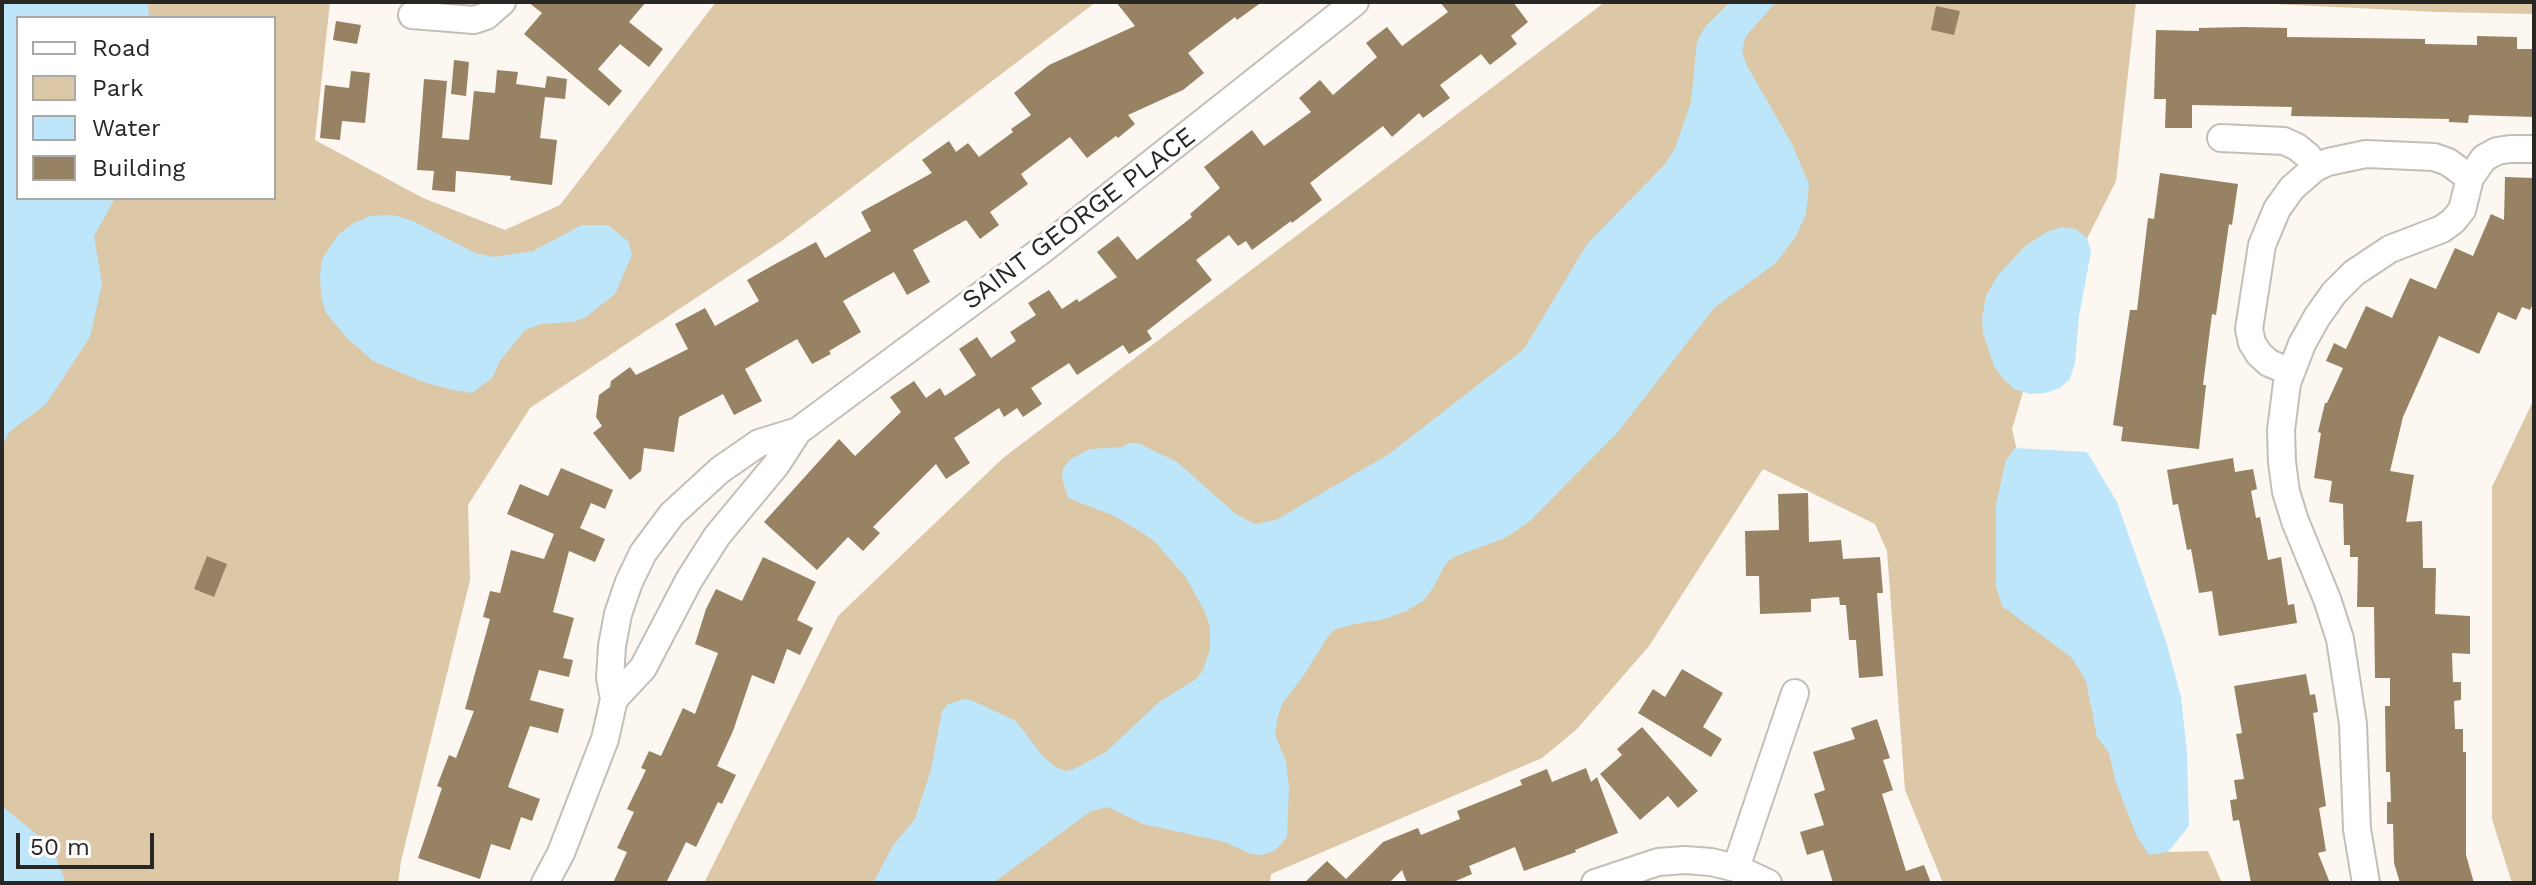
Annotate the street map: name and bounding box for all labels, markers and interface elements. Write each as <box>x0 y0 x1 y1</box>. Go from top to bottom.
legend <box>16 16 276 200</box>
text: Road <box>92 34 151 62</box>
text: Park <box>92 74 144 102</box>
text: Water <box>92 114 161 142</box>
street label: SAINT GEORGE PLACE <box>957 121 1201 317</box>
text: Building <box>92 154 185 182</box>
scale bar <box>20 817 158 867</box>
text: 50 m <box>30 833 90 861</box>

